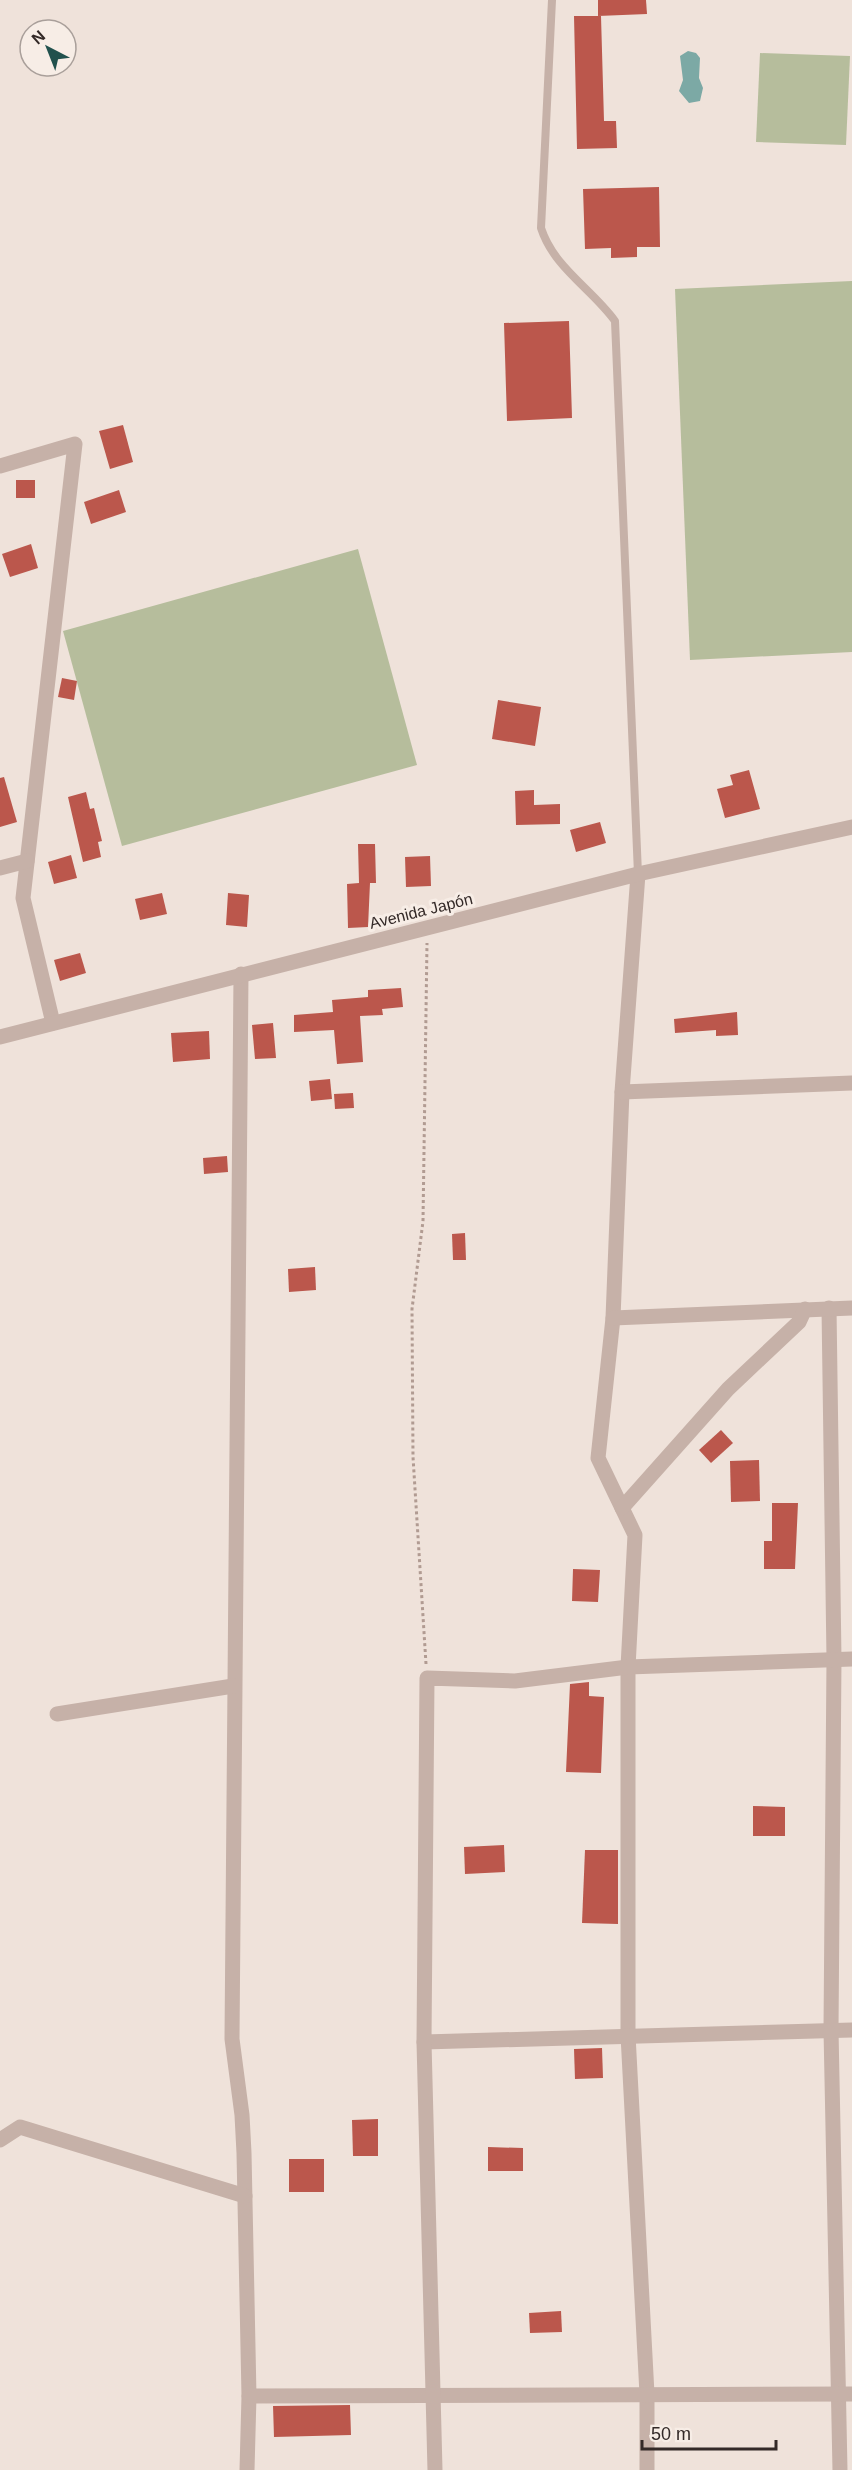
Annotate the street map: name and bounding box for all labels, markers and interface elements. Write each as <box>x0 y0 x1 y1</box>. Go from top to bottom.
north arrow <box>18 18 78 78</box>
text: N <box>28 27 48 47</box>
street label: Avenida Japón <box>368 890 474 932</box>
scale bar <box>642 2413 776 2451</box>
text: 50 m <box>651 2424 691 2444</box>

